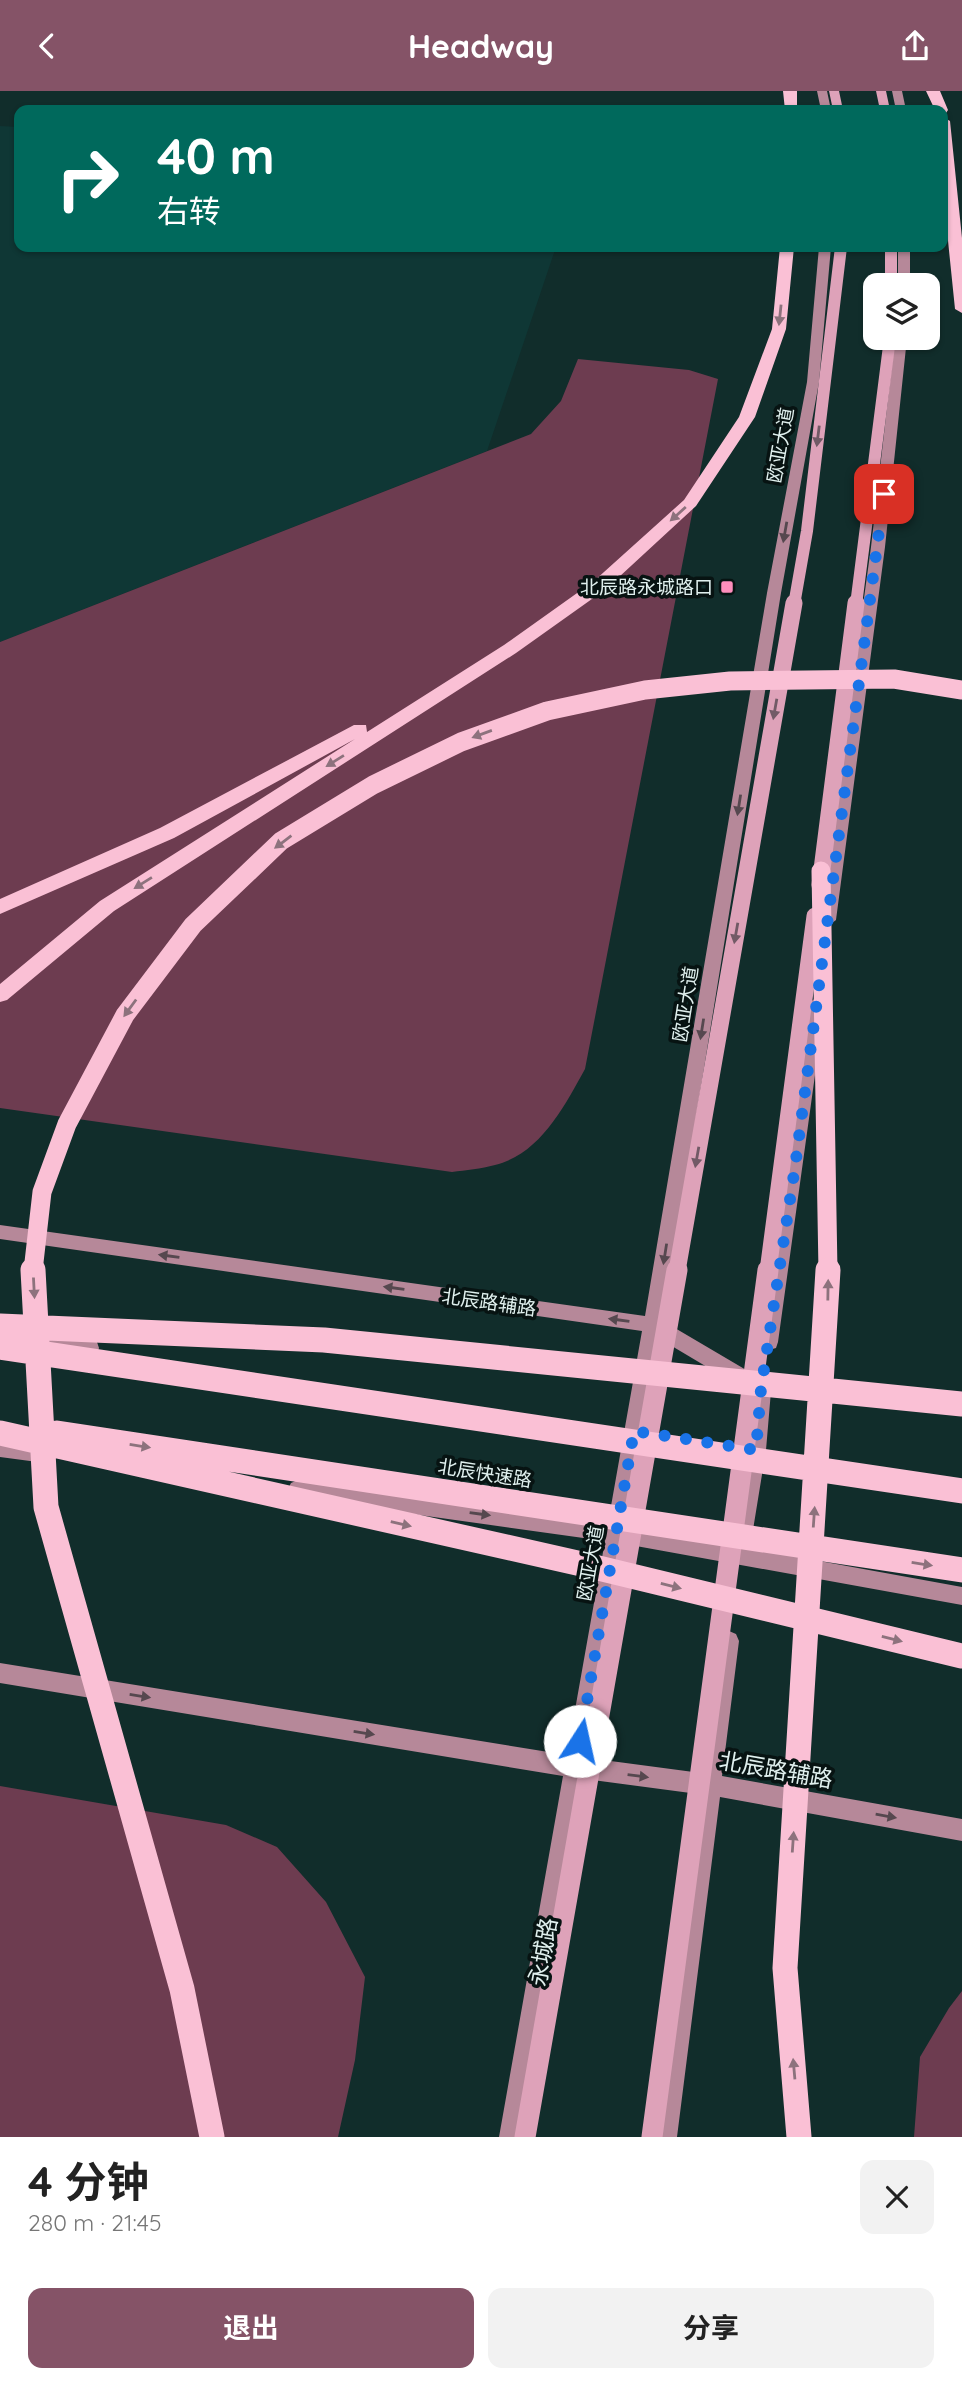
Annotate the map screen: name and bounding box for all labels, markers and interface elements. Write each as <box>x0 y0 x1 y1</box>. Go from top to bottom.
text: Headway <box>408 26 554 66</box>
icon: back <box>28 27 66 65</box>
icon: share <box>896 27 934 65</box>
text: 40 m <box>157 125 275 186</box>
icon: right <box>42 133 133 224</box>
text: 右转 <box>157 191 221 231</box>
map controls <box>863 273 940 350</box>
button: layers <box>863 273 940 350</box>
one-way arrow <box>774 304 785 326</box>
street label: 欧亚大道 <box>762 405 798 485</box>
one-way arrow <box>812 425 823 447</box>
pin <box>854 464 914 524</box>
icon: arrive <box>865 475 903 513</box>
one-way arrow <box>669 506 687 522</box>
one-way arrow <box>779 521 790 543</box>
place label: 北辰路永城路口 <box>580 575 713 599</box>
marker: 北辰路永城路口 <box>719 579 735 595</box>
one-way arrow <box>769 698 780 720</box>
one-way arrow <box>472 729 493 740</box>
one-way arrow <box>325 754 345 767</box>
one-way arrow <box>733 794 744 816</box>
one-way arrow <box>274 834 292 848</box>
one-way arrow <box>133 876 153 889</box>
one-way arrow <box>730 922 741 944</box>
street label: 欧亚大道 <box>667 965 703 1043</box>
one-way arrow <box>123 999 137 1018</box>
one-way arrow <box>696 1019 707 1041</box>
one-way arrow <box>691 1146 702 1168</box>
one-way arrow <box>659 1243 670 1265</box>
one-way arrow <box>157 1251 179 1262</box>
one-way arrow <box>29 1278 40 1300</box>
one-way arrow <box>822 1279 833 1301</box>
one-way arrow <box>383 1283 405 1294</box>
street label: 北辰路辅路 <box>440 1284 538 1320</box>
one-way arrow <box>608 1315 630 1326</box>
one-way arrow <box>129 1441 151 1452</box>
street label: 北辰快速路 <box>436 1454 534 1492</box>
one-way arrow <box>809 1506 820 1528</box>
one-way arrow <box>469 1509 491 1520</box>
one-way arrow <box>390 1518 412 1529</box>
street label: 欧亚大道 <box>572 1523 608 1603</box>
one-way arrow <box>911 1559 933 1570</box>
one-way arrow <box>660 1581 682 1592</box>
one-way arrow <box>881 1634 903 1645</box>
one-way arrow <box>129 1691 151 1702</box>
position arrow <box>543 1704 617 1778</box>
one-way arrow <box>353 1728 375 1739</box>
street label: 北辰路辅路 <box>717 1745 835 1794</box>
one-way arrow <box>627 1770 649 1781</box>
one-way arrow <box>875 1811 897 1822</box>
one-way arrow <box>788 1831 799 1853</box>
street label: 永城路 <box>522 1915 563 1988</box>
one-way arrow <box>788 2058 799 2080</box>
text: 4 分钟 <box>28 2155 148 2208</box>
button: close <box>860 2160 934 2234</box>
text: 280 m · 21:45 <box>28 2208 162 2237</box>
button: 退出 <box>28 2288 474 2368</box>
button: 分享 <box>488 2288 934 2368</box>

